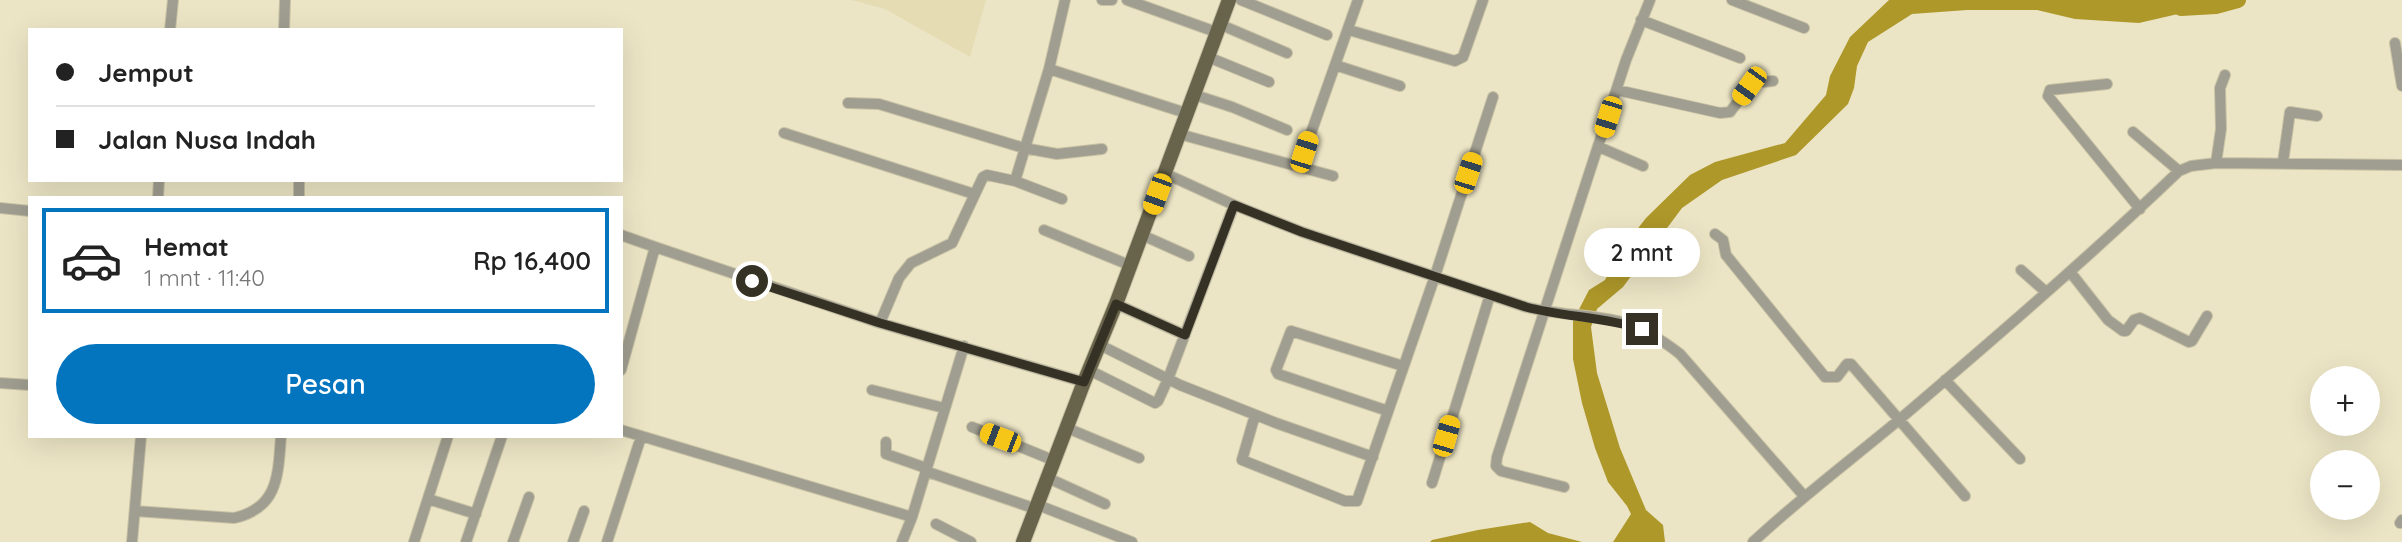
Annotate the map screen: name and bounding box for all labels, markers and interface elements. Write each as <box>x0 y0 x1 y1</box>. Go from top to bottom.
text: Jemput <box>98 56 194 89</box>
car <box>1729 63 1770 109</box>
car <box>1592 94 1625 140</box>
text: Jalan Nusa Indah <box>98 123 316 156</box>
car <box>1288 129 1321 175</box>
car <box>1452 150 1485 196</box>
car <box>1140 171 1175 217</box>
callout: 2 mnt <box>1584 228 1700 276</box>
icon: car <box>60 229 123 292</box>
text: Hemat <box>144 230 229 263</box>
text: 2 mnt <box>1611 238 1673 267</box>
text: Rp 16,400 <box>473 244 591 277</box>
text: 1 mnt · 11:40 <box>144 263 265 292</box>
route start <box>736 265 768 297</box>
route end <box>1626 313 1658 345</box>
button: Pesan <box>56 344 595 424</box>
map controls <box>2310 366 2380 520</box>
button: + <box>2310 366 2380 436</box>
car <box>1431 413 1462 459</box>
car <box>977 421 1024 455</box>
button: − <box>2310 450 2380 520</box>

